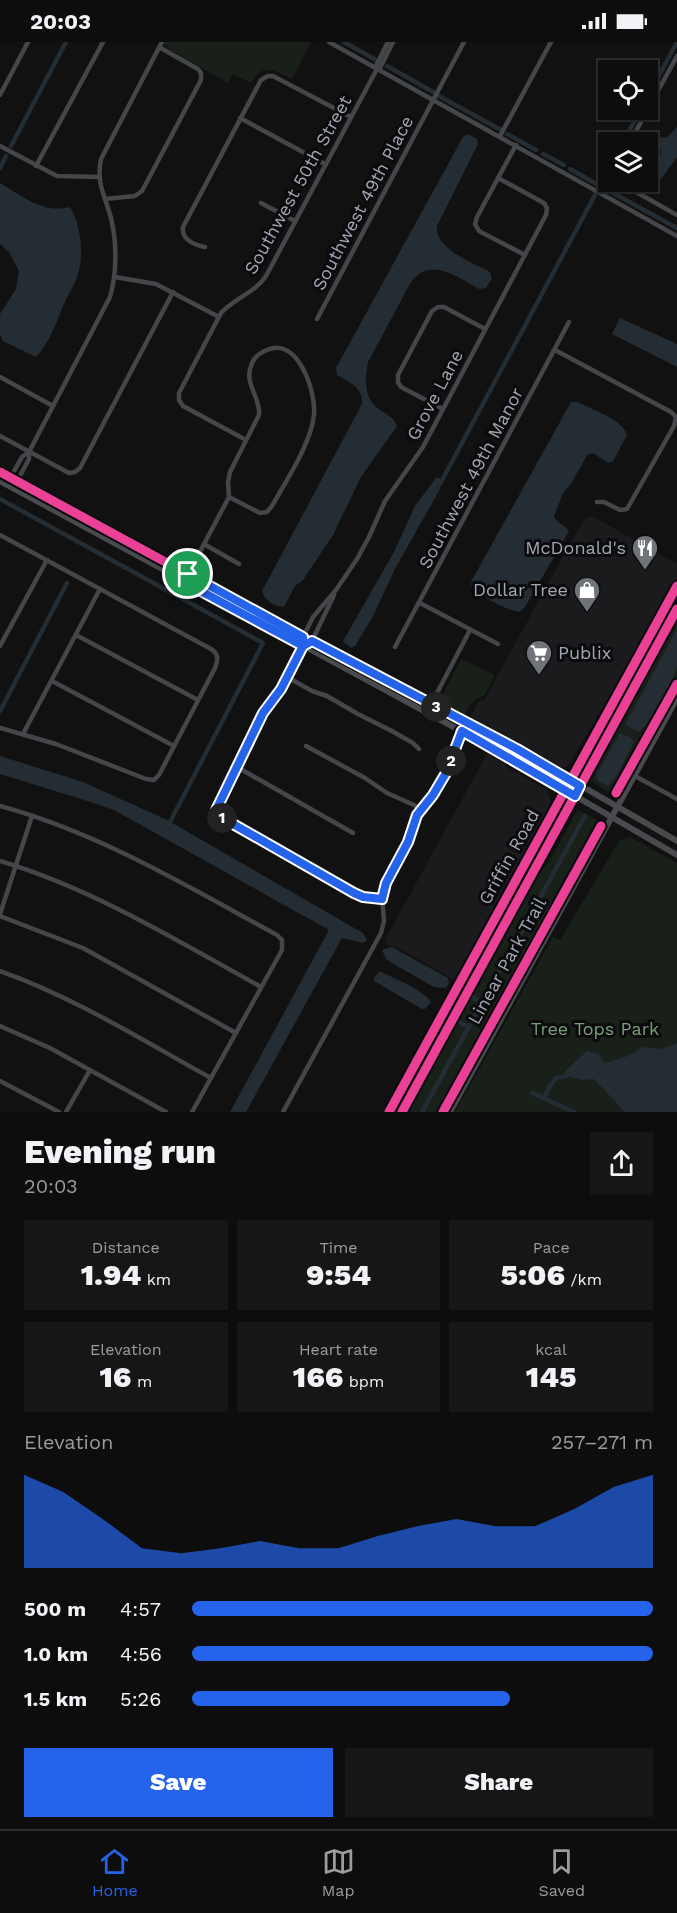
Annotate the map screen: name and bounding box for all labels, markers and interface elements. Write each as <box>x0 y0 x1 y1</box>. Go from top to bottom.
text: 20:03 <box>30 9 91 34</box>
map controls <box>598 60 658 192</box>
button: locate <box>598 60 658 120</box>
street label: Southwest 50th Street <box>240 91 356 278</box>
street label: Southwest 49th Place <box>308 112 417 294</box>
button: layers <box>598 132 658 192</box>
street label: Grove Lane <box>402 346 467 444</box>
street label: Southwest 49th Manor <box>414 384 527 572</box>
restaurant icon: McDonald's <box>630 533 660 571</box>
place label: McDonald's <box>525 537 626 558</box>
pin <box>162 548 213 599</box>
icon: arrive <box>171 557 204 590</box>
shop icon: Dollar Tree <box>572 575 602 613</box>
place label: Dollar Tree <box>473 579 568 600</box>
supermarket icon: Publix <box>524 638 554 676</box>
place label: Publix <box>558 642 611 663</box>
pin: 3 <box>421 692 451 722</box>
text: 3 <box>431 697 441 716</box>
pin: 2 <box>436 746 466 776</box>
text: 2 <box>446 751 456 770</box>
pin: 1 <box>207 803 237 833</box>
street label: Griffin Road <box>474 806 543 908</box>
text: 1 <box>219 808 225 827</box>
street label: Linear Park Trail <box>463 893 550 1028</box>
park label: Tree Tops Park <box>531 1018 659 1039</box>
text: Evening run <box>24 1132 216 1171</box>
button: share <box>590 1132 653 1195</box>
text: 20:03 <box>24 1174 78 1198</box>
text: Distance <box>92 1238 160 1257</box>
text: Time <box>319 1238 358 1257</box>
text: Pace <box>533 1238 570 1257</box>
text: 1.94 <box>81 1257 141 1292</box>
text: 9:54 <box>306 1257 371 1292</box>
text: 5:06 <box>500 1257 565 1292</box>
text: km <box>141 1270 171 1289</box>
text: /km <box>565 1270 602 1289</box>
text: Elevation <box>90 1340 162 1359</box>
text: Heart rate <box>299 1340 378 1359</box>
text: kcal <box>535 1340 567 1359</box>
text: 16 <box>99 1359 131 1394</box>
text: 166 <box>293 1359 343 1394</box>
text: 145 <box>526 1359 576 1394</box>
text: m <box>131 1372 152 1391</box>
text: bpm <box>343 1372 384 1391</box>
text: Elevation <box>24 1430 113 1454</box>
text: 257–271 m <box>551 1430 653 1454</box>
text: 500 m <box>24 1597 86 1621</box>
text: 4:57 <box>120 1597 161 1621</box>
text: 1.0 km <box>24 1642 88 1666</box>
text: 4:56 <box>120 1642 162 1666</box>
text: 1.5 km <box>24 1687 87 1711</box>
text: 5:26 <box>120 1687 161 1711</box>
button: Save <box>24 1748 333 1817</box>
button: Share <box>345 1748 653 1817</box>
tab: Home <box>92 1845 138 1900</box>
tab: Map <box>322 1845 355 1900</box>
tab: Saved <box>539 1845 585 1900</box>

